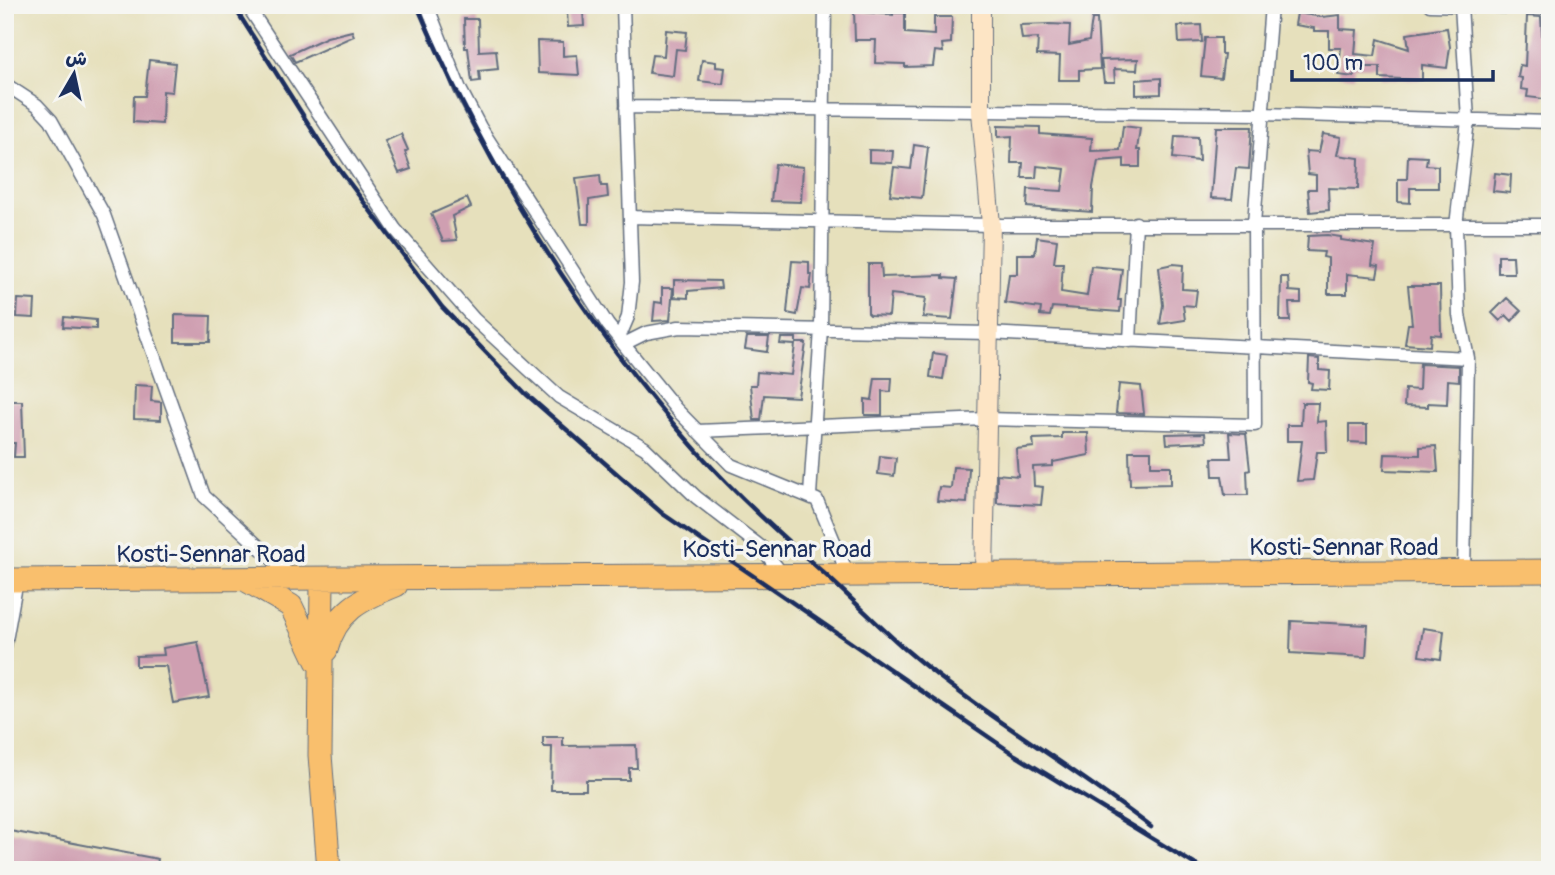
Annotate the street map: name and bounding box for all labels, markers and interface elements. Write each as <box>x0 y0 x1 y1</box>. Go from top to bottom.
north arrow <box>38 38 108 108</box>
scale bar <box>1292 38 1494 82</box>
text: ش <box>64 45 89 72</box>
text: 100 m <box>1303 50 1363 77</box>
street label: Kosti-Sennar Road <box>1249 533 1439 562</box>
street label: Kosti-Sennar Road <box>682 535 872 564</box>
street label: Kosti-Sennar Road <box>116 540 306 569</box>

